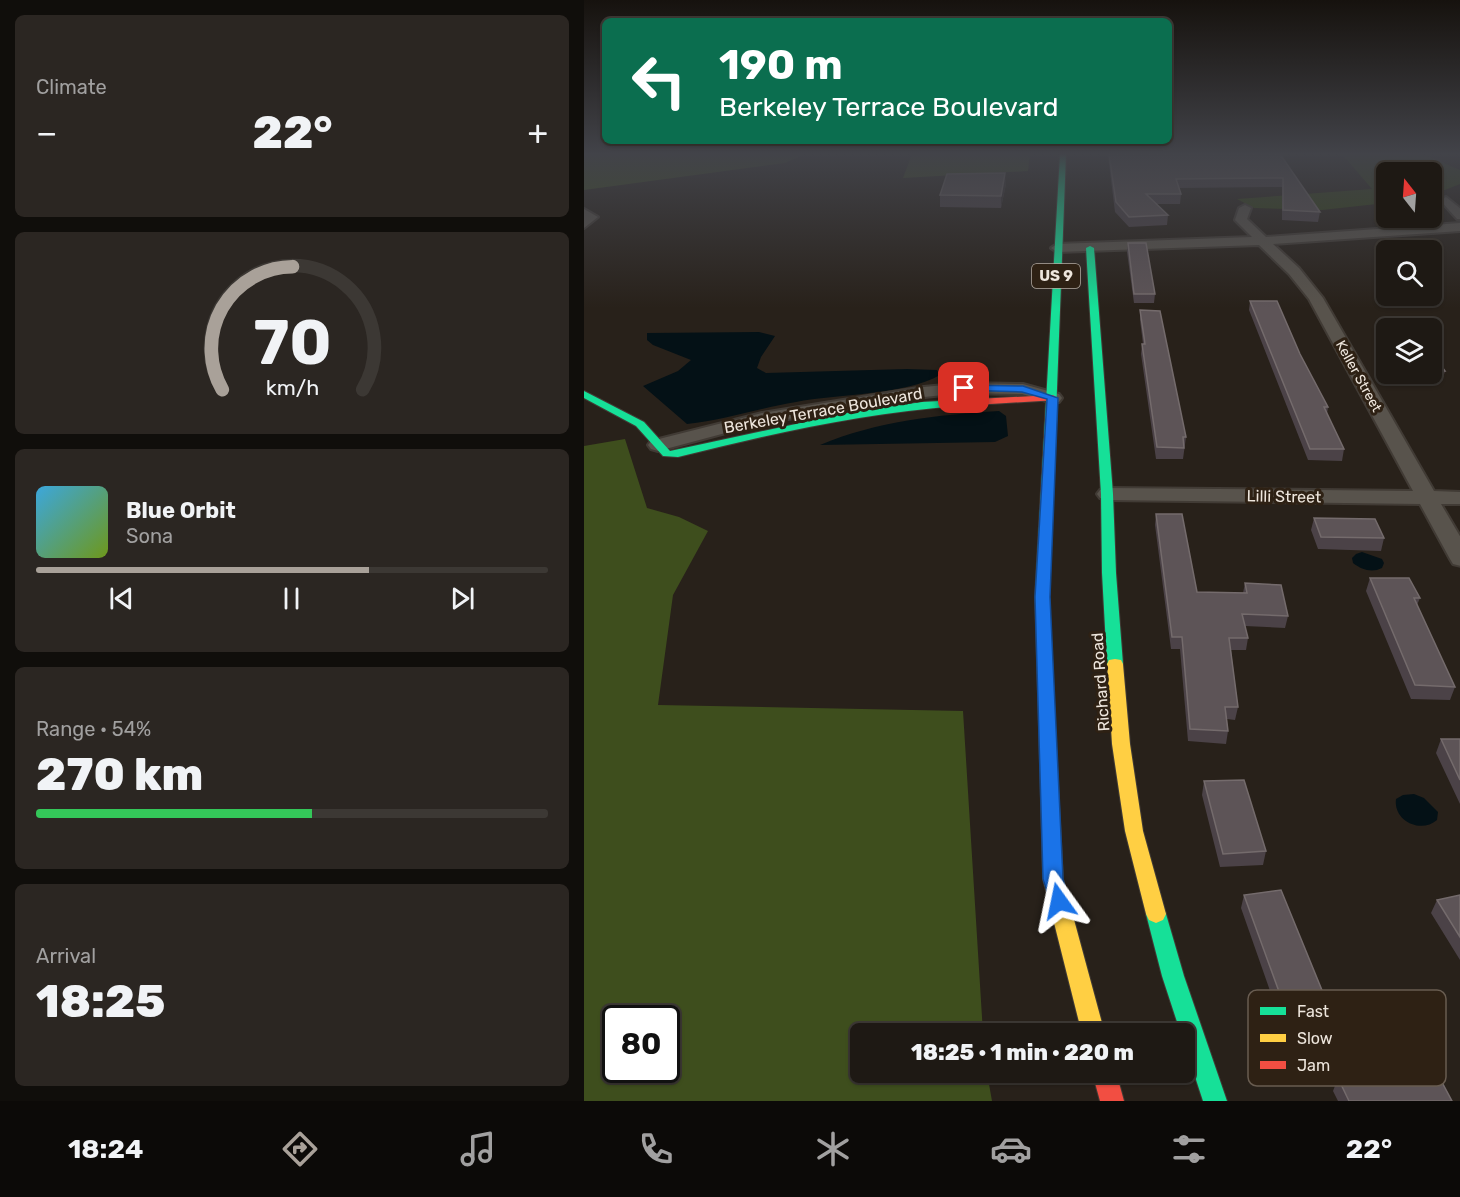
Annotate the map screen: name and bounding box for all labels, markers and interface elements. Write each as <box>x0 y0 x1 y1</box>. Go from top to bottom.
text: 190 m <box>719 40 843 90</box>
icon: left <box>620 42 698 120</box>
text: Climate <box>36 75 107 99</box>
text: Berkeley Terrace Boulevard <box>719 91 1058 123</box>
text: 22° <box>253 106 332 159</box>
text: − <box>36 113 57 152</box>
text: + <box>527 113 548 152</box>
north arrow <box>1376 162 1442 228</box>
map controls <box>1376 162 1442 384</box>
button: search <box>1376 240 1442 306</box>
road number: US 9 <box>1032 264 1080 288</box>
text: 70 <box>253 306 331 380</box>
button: layers <box>1376 318 1442 384</box>
street label: Keller Street <box>1332 337 1385 416</box>
pin <box>938 362 989 413</box>
icon: arrive <box>947 371 980 404</box>
text: km/h <box>265 376 319 401</box>
street label: Berkeley Terrace Boulevard <box>722 384 924 437</box>
street label: Lilli Street <box>1246 486 1322 507</box>
text: Blue Orbit <box>126 497 236 524</box>
text: Sona <box>126 524 173 548</box>
icon: previous <box>105 582 138 615</box>
icon: pause <box>275 582 308 615</box>
icon: next <box>446 582 479 615</box>
street label: Richard Road <box>1088 632 1113 732</box>
text: Range · 54% <box>36 717 151 741</box>
text: 270 km <box>36 748 203 801</box>
position arrow <box>1027 869 1091 933</box>
text: Arrival <box>36 944 96 968</box>
text: 18:25 <box>36 975 165 1028</box>
legend <box>1248 990 1446 1086</box>
text: Fast <box>1297 1002 1329 1021</box>
speed limit sign: 80 <box>602 1005 680 1083</box>
text: Slow <box>1297 1029 1333 1048</box>
text: 18:25 · 1 min · 220 m <box>911 1039 1134 1066</box>
text: Jam <box>1297 1056 1330 1075</box>
icon: directions <box>279 1128 321 1170</box>
icon: music <box>457 1128 499 1170</box>
icon: phone <box>635 1128 677 1170</box>
icon: climate <box>812 1128 854 1170</box>
icon: car <box>990 1128 1032 1170</box>
icon: filters <box>1168 1128 1210 1170</box>
text: 18:24 <box>68 1133 143 1165</box>
text: 22° <box>1346 1133 1392 1165</box>

